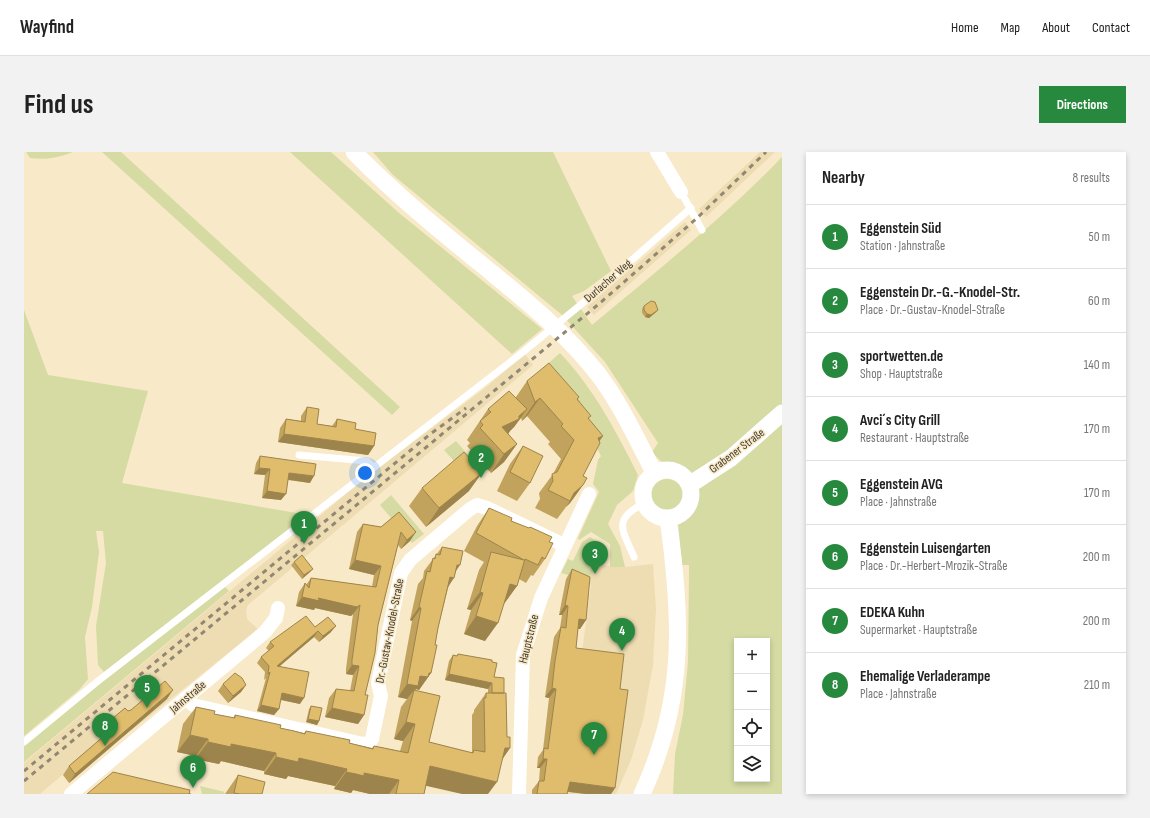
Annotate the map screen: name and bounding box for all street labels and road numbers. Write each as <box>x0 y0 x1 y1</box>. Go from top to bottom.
street label: Durlacher Weg <box>581 256 635 306</box>
street label: Grabener Straße <box>706 425 768 477</box>
street label: Dr.-Gustav-Knodel-Straße <box>373 577 408 685</box>
street label: Hauptstraße <box>516 613 542 665</box>
street label: Jahnstraße <box>166 677 209 717</box>

